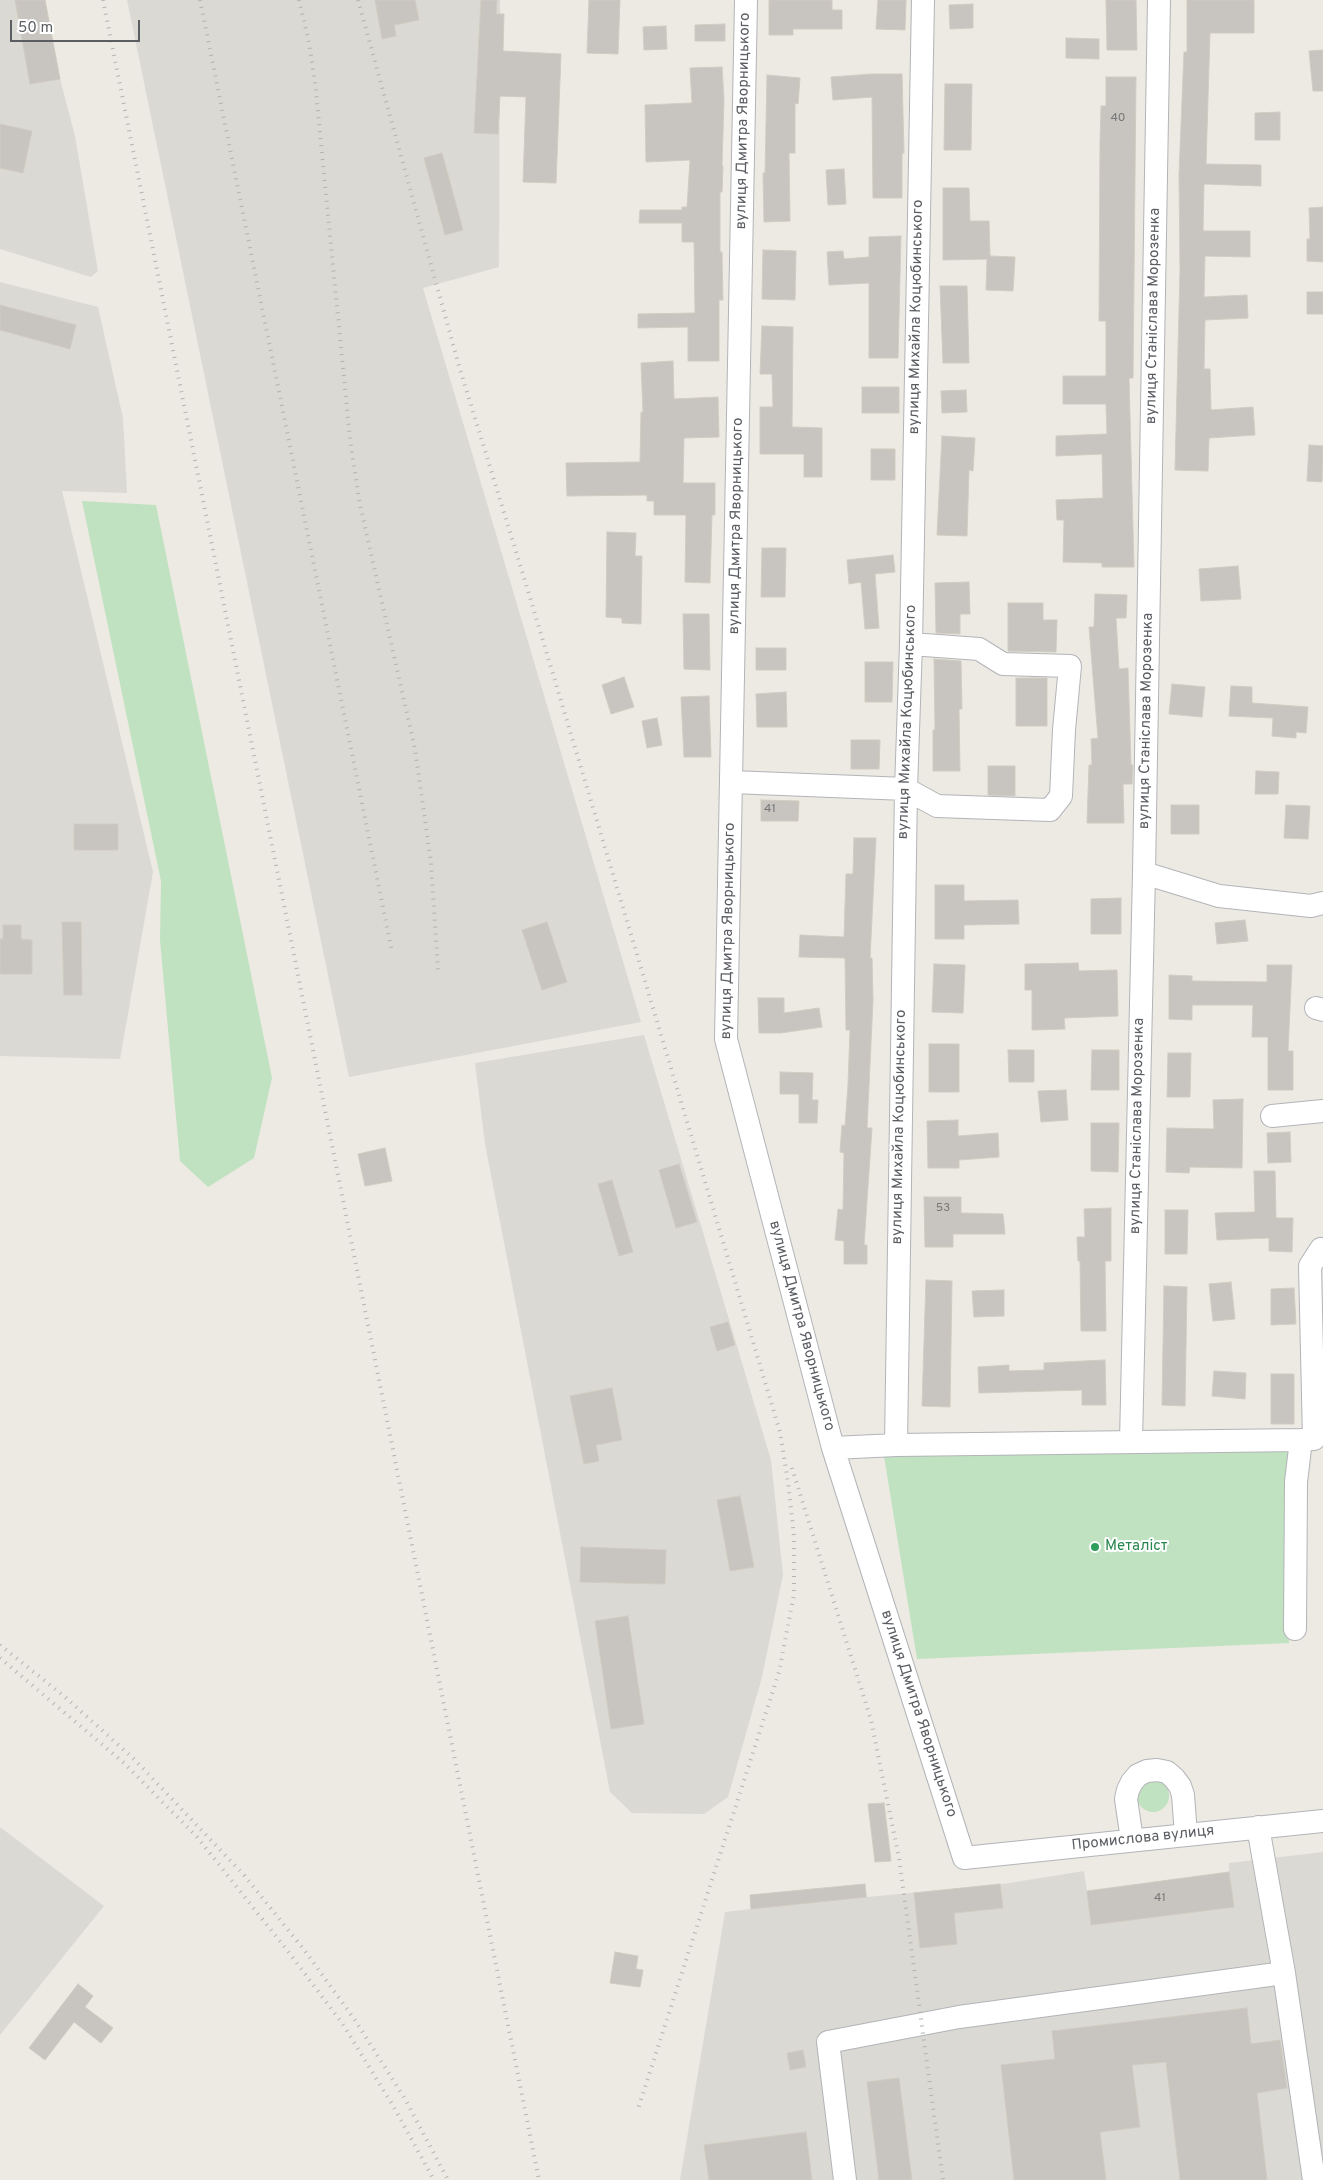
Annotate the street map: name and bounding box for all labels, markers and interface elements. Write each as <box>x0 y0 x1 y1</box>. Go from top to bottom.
scale bar <box>12 10 142 42</box>
street label: вулиця Дмитра Яворницького <box>733 12 755 230</box>
text: 50 m <box>18 19 53 38</box>
house number: 40 <box>1110 112 1126 126</box>
street label: вулиця Михайла Коцюбинського <box>906 199 928 435</box>
street label: вулиця Станіслава Морозенка <box>1143 208 1165 424</box>
street label: вулиця Дмитра Яворницького <box>726 417 748 635</box>
street label: вулиця Михайла Коцюбинського <box>895 604 921 840</box>
street label: вулиця Станіслава Морозенка <box>1136 613 1158 829</box>
house number: 41 <box>764 803 776 817</box>
street label: вулиця Дмитра Яворницького <box>718 822 740 1040</box>
street label: вулиця Михайла Коцюбинського <box>889 1009 911 1245</box>
street label: вулиця Станіслава Морозенка <box>1127 1018 1149 1234</box>
house number: 53 <box>936 1202 950 1216</box>
street label: вулиця Дмитра Яворницького <box>764 1219 838 1433</box>
place label: Металіст <box>1105 1538 1168 1556</box>
marker: Металіст <box>1089 1541 1101 1553</box>
street label: вулиця Дмитра Яворницького <box>876 1608 960 1820</box>
street label: Промислова вулиця <box>1071 1823 1215 1855</box>
house number: 41 <box>1154 1892 1166 1906</box>

